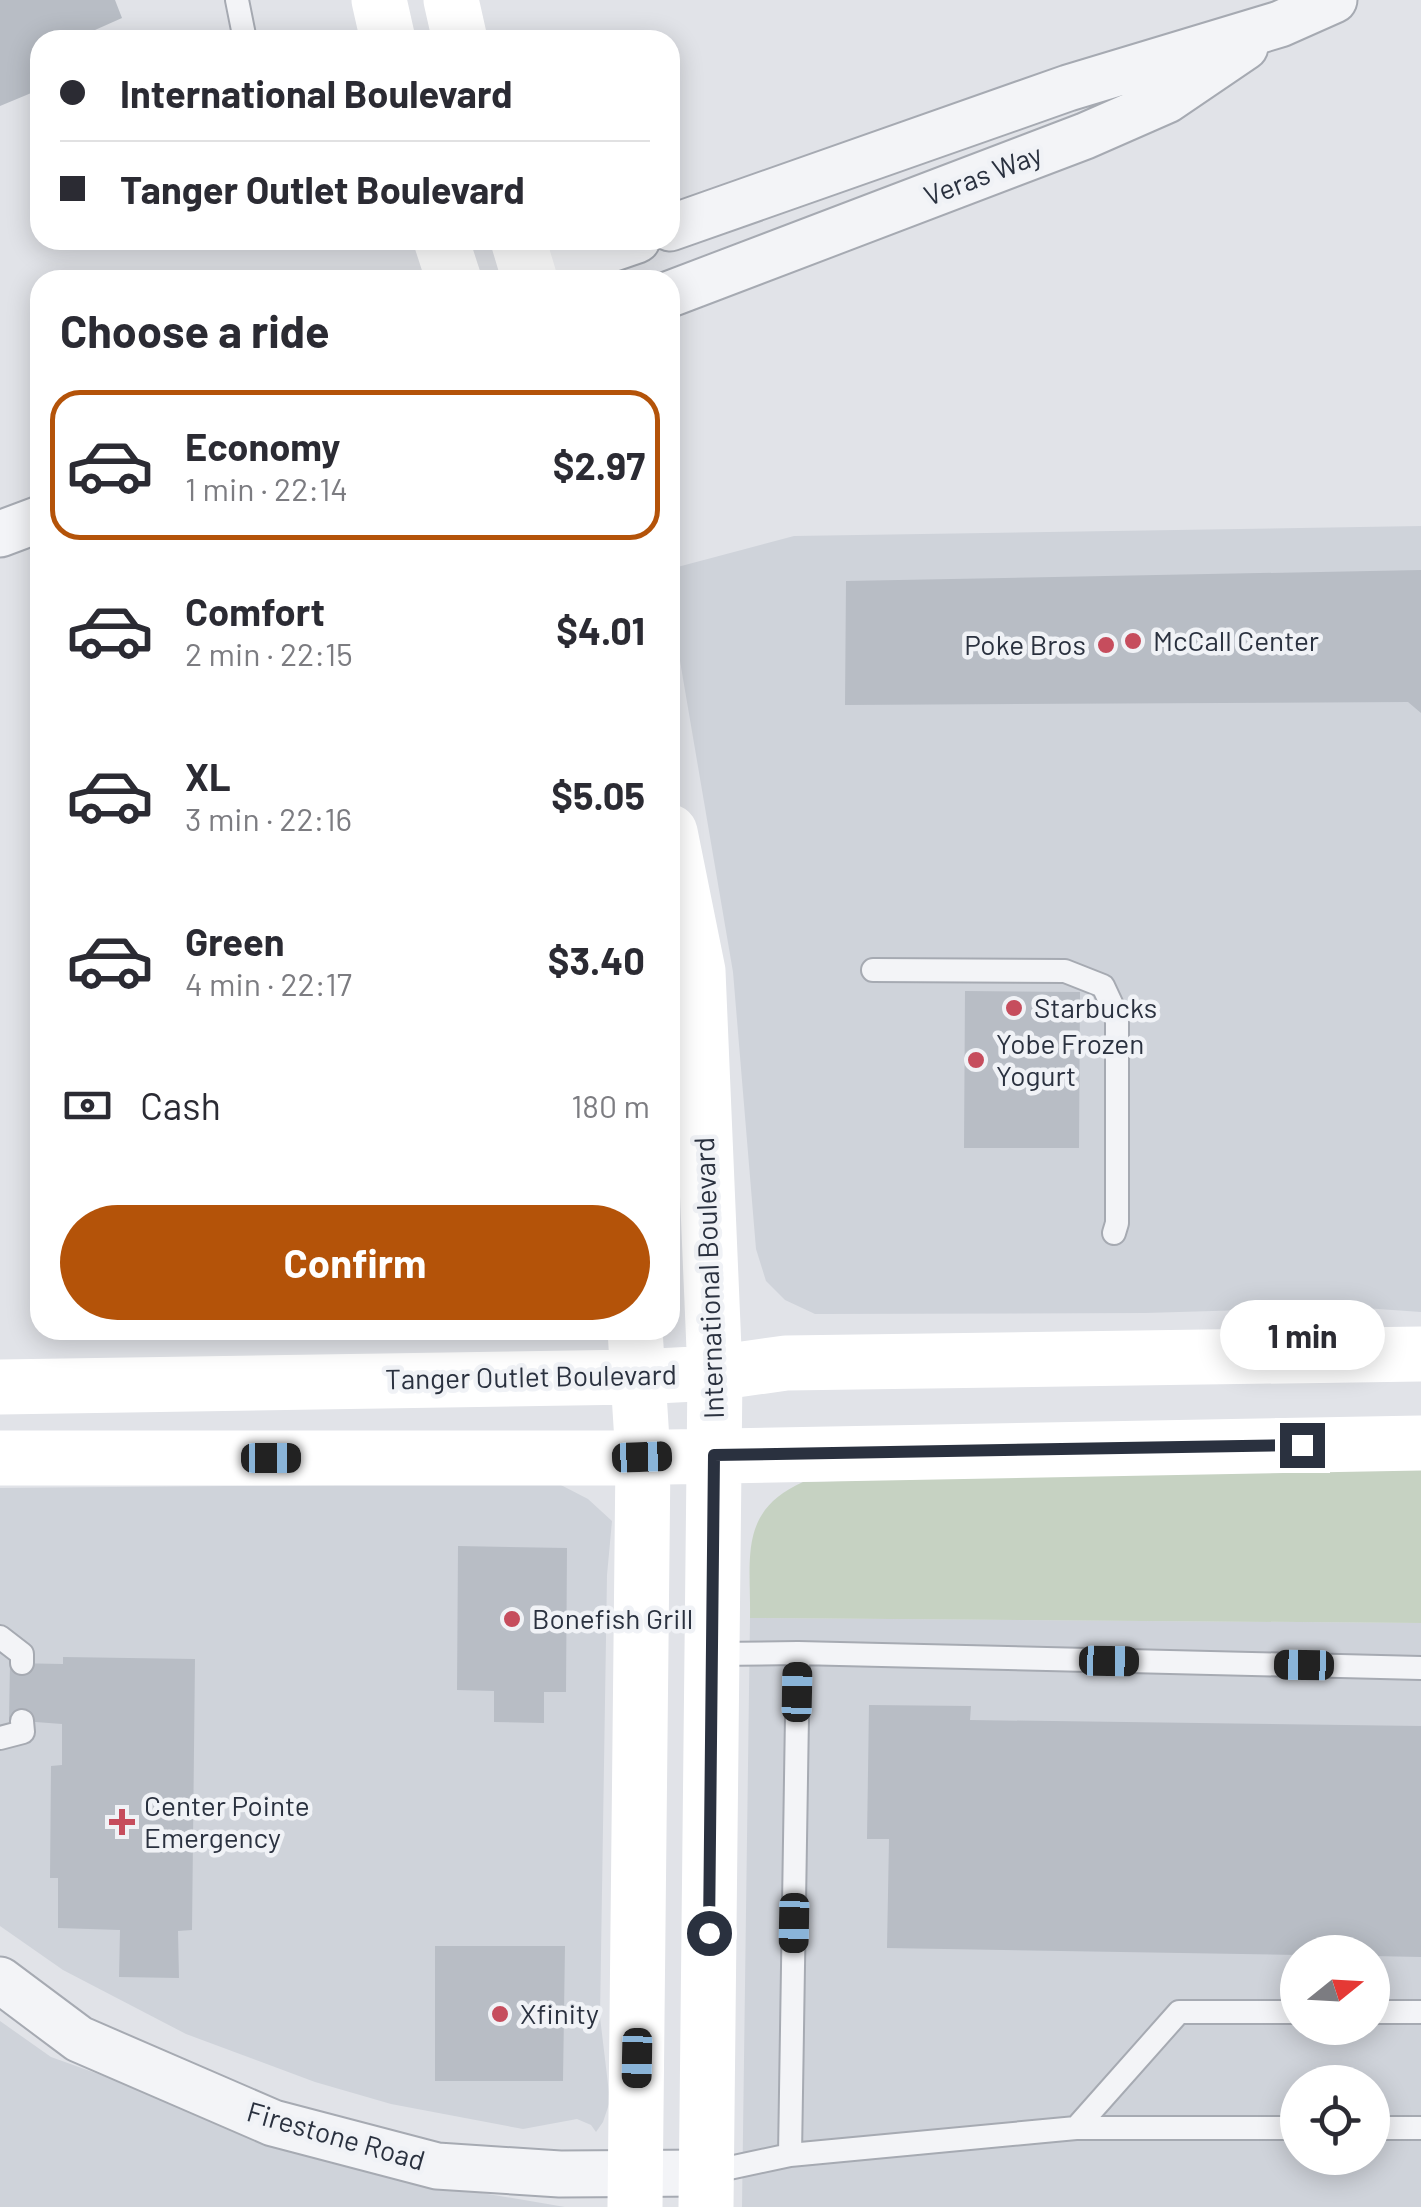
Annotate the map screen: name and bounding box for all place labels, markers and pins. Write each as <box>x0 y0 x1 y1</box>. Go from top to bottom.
place label: McCall Center <box>1153 623 1319 657</box>
place label: Poke Bros <box>964 627 1086 661</box>
marker: McCall Center <box>1122 630 1144 652</box>
marker: Poke Bros <box>1095 634 1117 656</box>
place label: Starbucks <box>1034 990 1157 1024</box>
marker: Starbucks <box>1003 997 1025 1019</box>
place label: Yobe Frozen Yogurt <box>996 1026 1144 1092</box>
marker: Yobe Frozen Yogurt <box>965 1049 987 1071</box>
place label: Bonefish Grill <box>532 1601 693 1635</box>
marker: Bonefish Grill <box>501 1608 523 1630</box>
place label: Center Pointe Emergency <box>144 1788 310 1854</box>
marker: Center Pointe Emergency <box>109 1809 135 1835</box>
place label: Xfinity <box>520 1996 599 2030</box>
marker: Xfinity <box>489 2003 511 2025</box>

